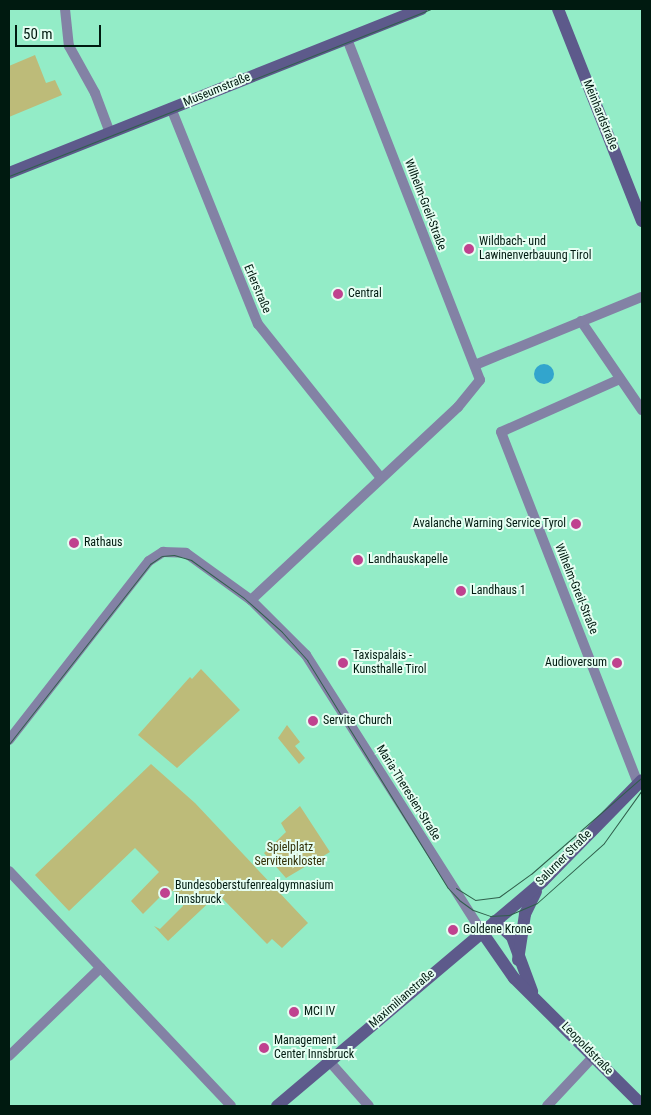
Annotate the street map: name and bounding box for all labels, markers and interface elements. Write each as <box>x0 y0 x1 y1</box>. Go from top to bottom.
scale bar <box>18 15 104 47</box>
text: 50 m <box>23 25 53 43</box>
street label: Museumstraße <box>181 70 253 110</box>
street label: Meinhardstraße <box>579 78 621 152</box>
street label: Wilhelm-Greil-Straße <box>401 157 449 253</box>
place label: Wildbach- und Lawinenverbauung Tirol <box>479 235 592 263</box>
marker: Wildbach- und Lawinenverbauung Tirol <box>463 243 475 255</box>
street label: Erlerstraße <box>240 262 274 316</box>
place label: Central <box>348 287 382 301</box>
marker: Central <box>332 288 344 300</box>
place label: Avalanche Warning Service Tyrol <box>413 517 566 531</box>
marker: Avalanche Warning Service Tyrol <box>570 518 582 530</box>
place label: Rathaus <box>84 536 122 550</box>
marker: Rathaus <box>68 537 80 549</box>
street label: Wilhelm-Greil-Straße <box>551 542 601 636</box>
place label: Landhauskapelle <box>368 553 448 567</box>
marker: Landhauskapelle <box>352 554 364 566</box>
place label: Landhaus 1 <box>471 584 526 598</box>
marker: Landhaus 1 <box>455 585 467 597</box>
place label: Taxispalais - Kunsthalle Tirol <box>353 649 427 677</box>
place label: Audioversum <box>545 656 607 670</box>
marker: Taxispalais - Kunsthalle Tirol <box>337 657 349 669</box>
marker: Audioversum <box>611 657 623 669</box>
place label: Servite Church <box>323 714 392 728</box>
marker: Servite Church <box>307 715 319 727</box>
street label: Maria-Theresien-Straße <box>373 742 443 844</box>
street label: Salurner Straße <box>533 827 595 889</box>
park label: Spielplatz Servitenkloster <box>255 841 325 869</box>
place label: Bundesoberstufenrealgymnasium Innsbruck <box>175 879 334 907</box>
marker: Bundesoberstufenrealgymnasium Innsbruck <box>159 887 171 899</box>
place label: Goldene Krone <box>463 923 532 937</box>
marker: Goldene Krone <box>447 924 459 936</box>
street label: Maximilianstraße <box>366 967 438 1031</box>
place label: MCI IV <box>304 1005 335 1019</box>
marker: MCI IV <box>288 1006 300 1018</box>
street label: Leopoldstraße <box>558 1020 616 1078</box>
place label: Management Center Innsbruck <box>274 1034 354 1062</box>
marker: Management Center Innsbruck <box>258 1042 270 1054</box>

